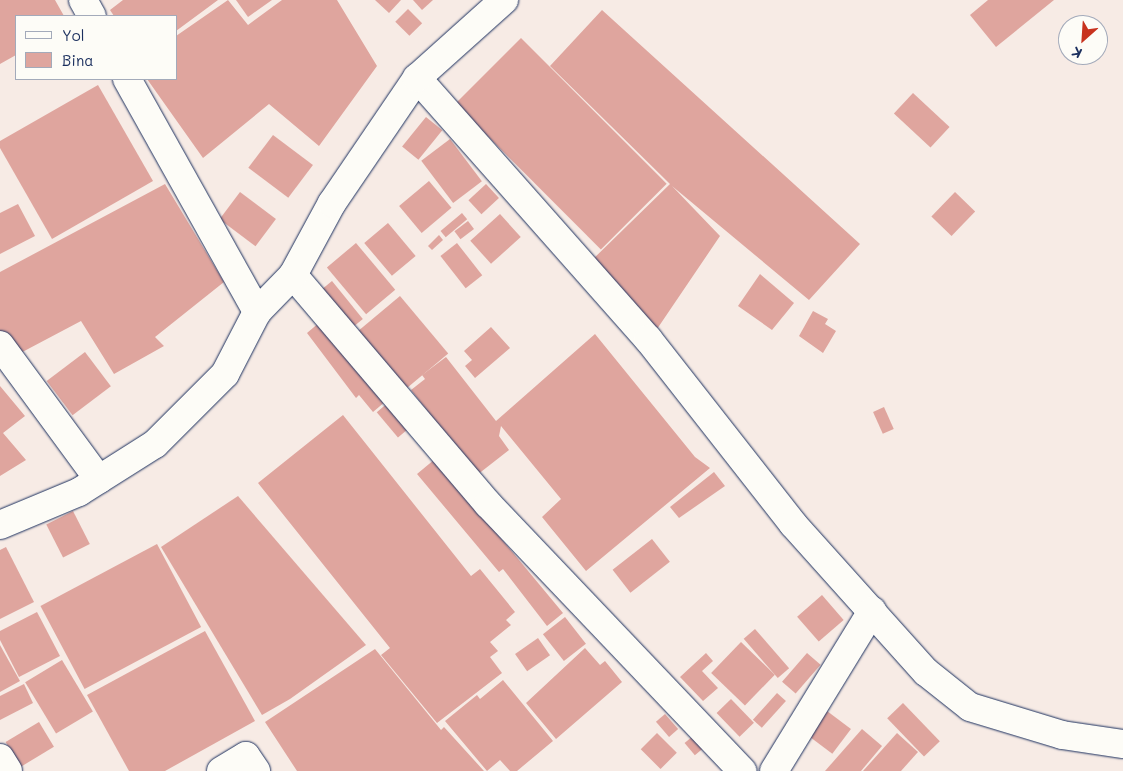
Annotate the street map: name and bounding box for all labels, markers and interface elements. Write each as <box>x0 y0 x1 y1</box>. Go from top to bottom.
legend <box>15 15 178 80</box>
north arrow <box>1058 15 1108 65</box>
text: Yol <box>62 25 85 45</box>
text: K <box>1068 42 1085 64</box>
text: Bina <box>62 50 94 70</box>

